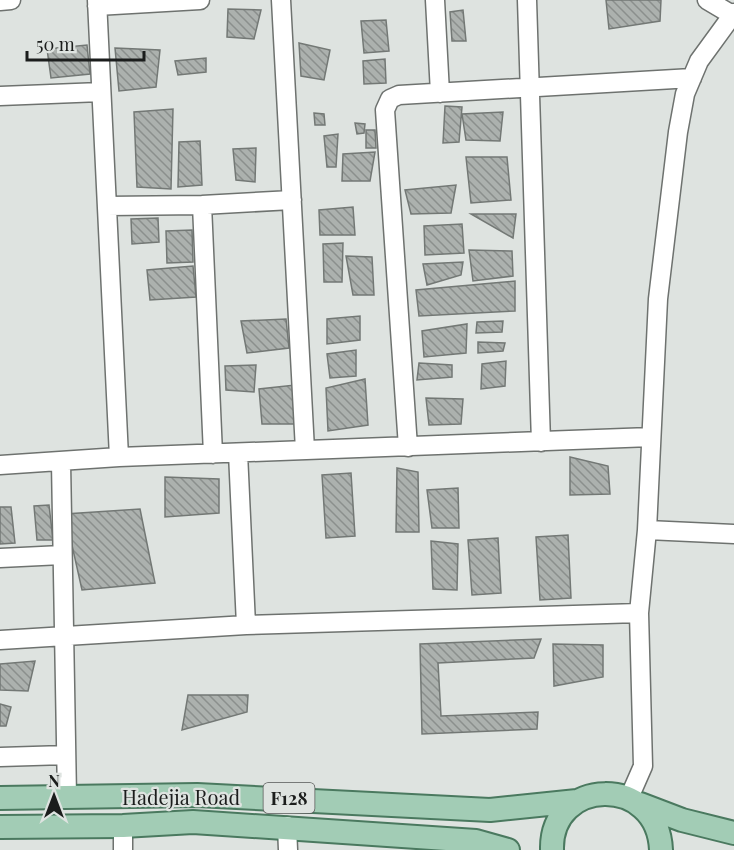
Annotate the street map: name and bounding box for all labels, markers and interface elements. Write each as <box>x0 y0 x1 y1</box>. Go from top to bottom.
scale bar <box>27 24 144 62</box>
text: 50 m <box>36 32 75 56</box>
north arrow <box>24 766 84 826</box>
text: N <box>48 770 60 791</box>
street label: Hadejia Road <box>122 783 240 810</box>
road number: F128 <box>264 783 314 813</box>

